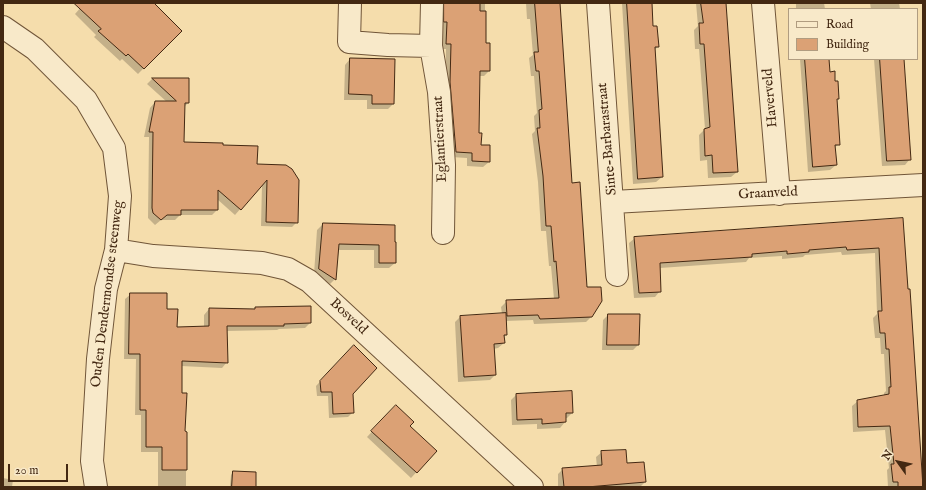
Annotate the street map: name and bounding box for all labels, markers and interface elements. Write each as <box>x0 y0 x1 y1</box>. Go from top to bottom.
legend <box>788 8 918 60</box>
text: Road <box>826 17 853 32</box>
text: Building <box>826 37 869 52</box>
street label: Haverveld <box>760 68 782 128</box>
street label: Sinte-Barbarastraat <box>595 82 621 196</box>
street label: Eglantierstraat <box>430 95 452 183</box>
street label: Graanveld <box>738 184 798 204</box>
street label: Ouden Dendermondse steenweg <box>88 200 128 388</box>
street label: Bosveld <box>326 295 370 339</box>
north arrow <box>878 442 918 482</box>
text: N <box>879 448 896 463</box>
scale bar <box>10 456 70 482</box>
text: 20 m <box>15 463 38 478</box>

